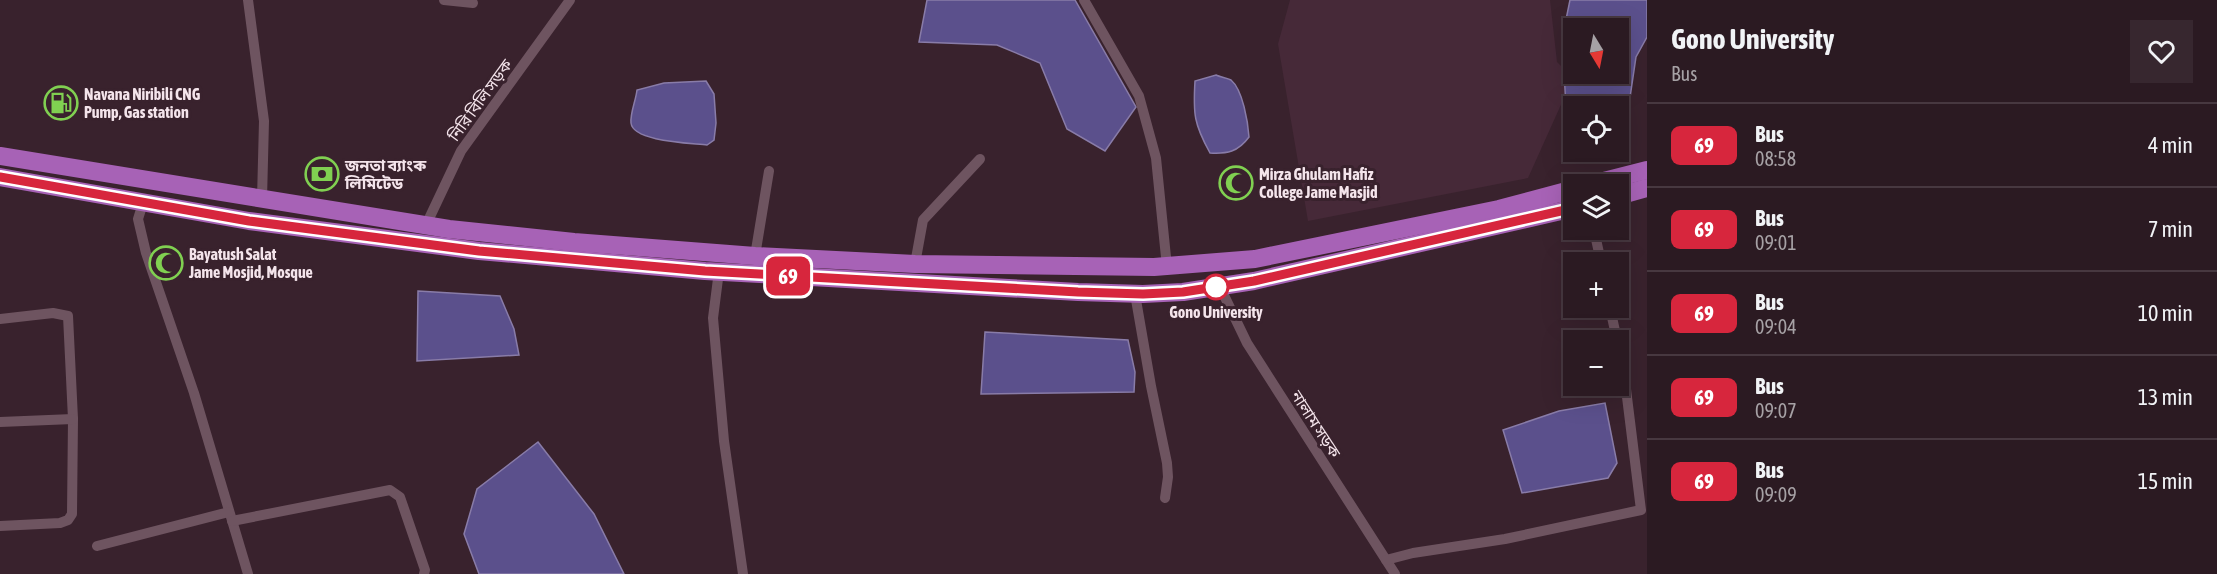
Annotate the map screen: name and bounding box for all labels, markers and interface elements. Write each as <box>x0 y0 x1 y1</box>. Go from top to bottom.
north arrow <box>1563 18 1629 84</box>
map controls <box>1563 18 1629 396</box>
button: heart <box>2130 20 2193 83</box>
text: Gono University <box>1671 23 1834 55</box>
street label: নিরি বিলি সড়ক <box>444 55 516 145</box>
text: Bus <box>1671 62 1697 85</box>
fuel station icon: Navana Niribili CNG Pump, Gas station <box>43 85 79 121</box>
place label: Navana Niribili CNG Pump, Gas station <box>84 85 201 121</box>
button: locate <box>1563 96 1629 162</box>
text: Bus <box>1755 121 1784 147</box>
text: 4 min <box>2148 132 2193 158</box>
text: 69 <box>1694 133 1714 157</box>
text: 08:58 <box>1755 147 1796 170</box>
bank icon: জনতা ব্যাংক লিমিটেড <box>304 156 340 192</box>
place label: জনতা ব্যাংক লিমিটেড <box>344 156 427 192</box>
mosque icon: Mirza Ghulam Hafiz College Jame Masjid <box>1218 165 1254 201</box>
place label: Mirza Ghulam Hafiz College Jame Masjid <box>1259 165 1378 201</box>
button: layers <box>1563 174 1629 240</box>
text: Bus <box>1755 205 1784 231</box>
text: 7 min <box>2148 216 2193 242</box>
text: 69 <box>1694 217 1714 241</box>
text: 09:01 <box>1755 231 1797 254</box>
mosque icon: Bayatush Salat Jame Mosjid, Mosque <box>148 245 184 281</box>
place label: Bayatush Salat Jame Mosjid, Mosque <box>188 245 313 281</box>
button: + <box>1563 252 1629 318</box>
line badge: 69 <box>761 256 815 296</box>
text: 69 <box>778 264 798 288</box>
marker: Gono University <box>1203 274 1229 300</box>
text: Bus <box>1755 289 1784 315</box>
text: 10 min <box>2138 300 2193 326</box>
text: 69 <box>1694 301 1714 325</box>
place label: Gono University <box>1169 303 1263 321</box>
text: 09:04 <box>1755 315 1797 338</box>
button: − <box>1563 330 1629 396</box>
text: Bus <box>1755 373 1784 399</box>
text: 13 min <box>2138 384 2193 410</box>
text: 69 <box>1694 385 1714 409</box>
street label: নালাম সড়ক <box>1287 386 1345 462</box>
text: 09:07 <box>1755 399 1797 422</box>
text: Bus <box>1755 457 1784 483</box>
text: 15 min <box>2138 468 2193 494</box>
text: 69 <box>1694 469 1714 493</box>
text: 09:09 <box>1755 483 1797 506</box>

